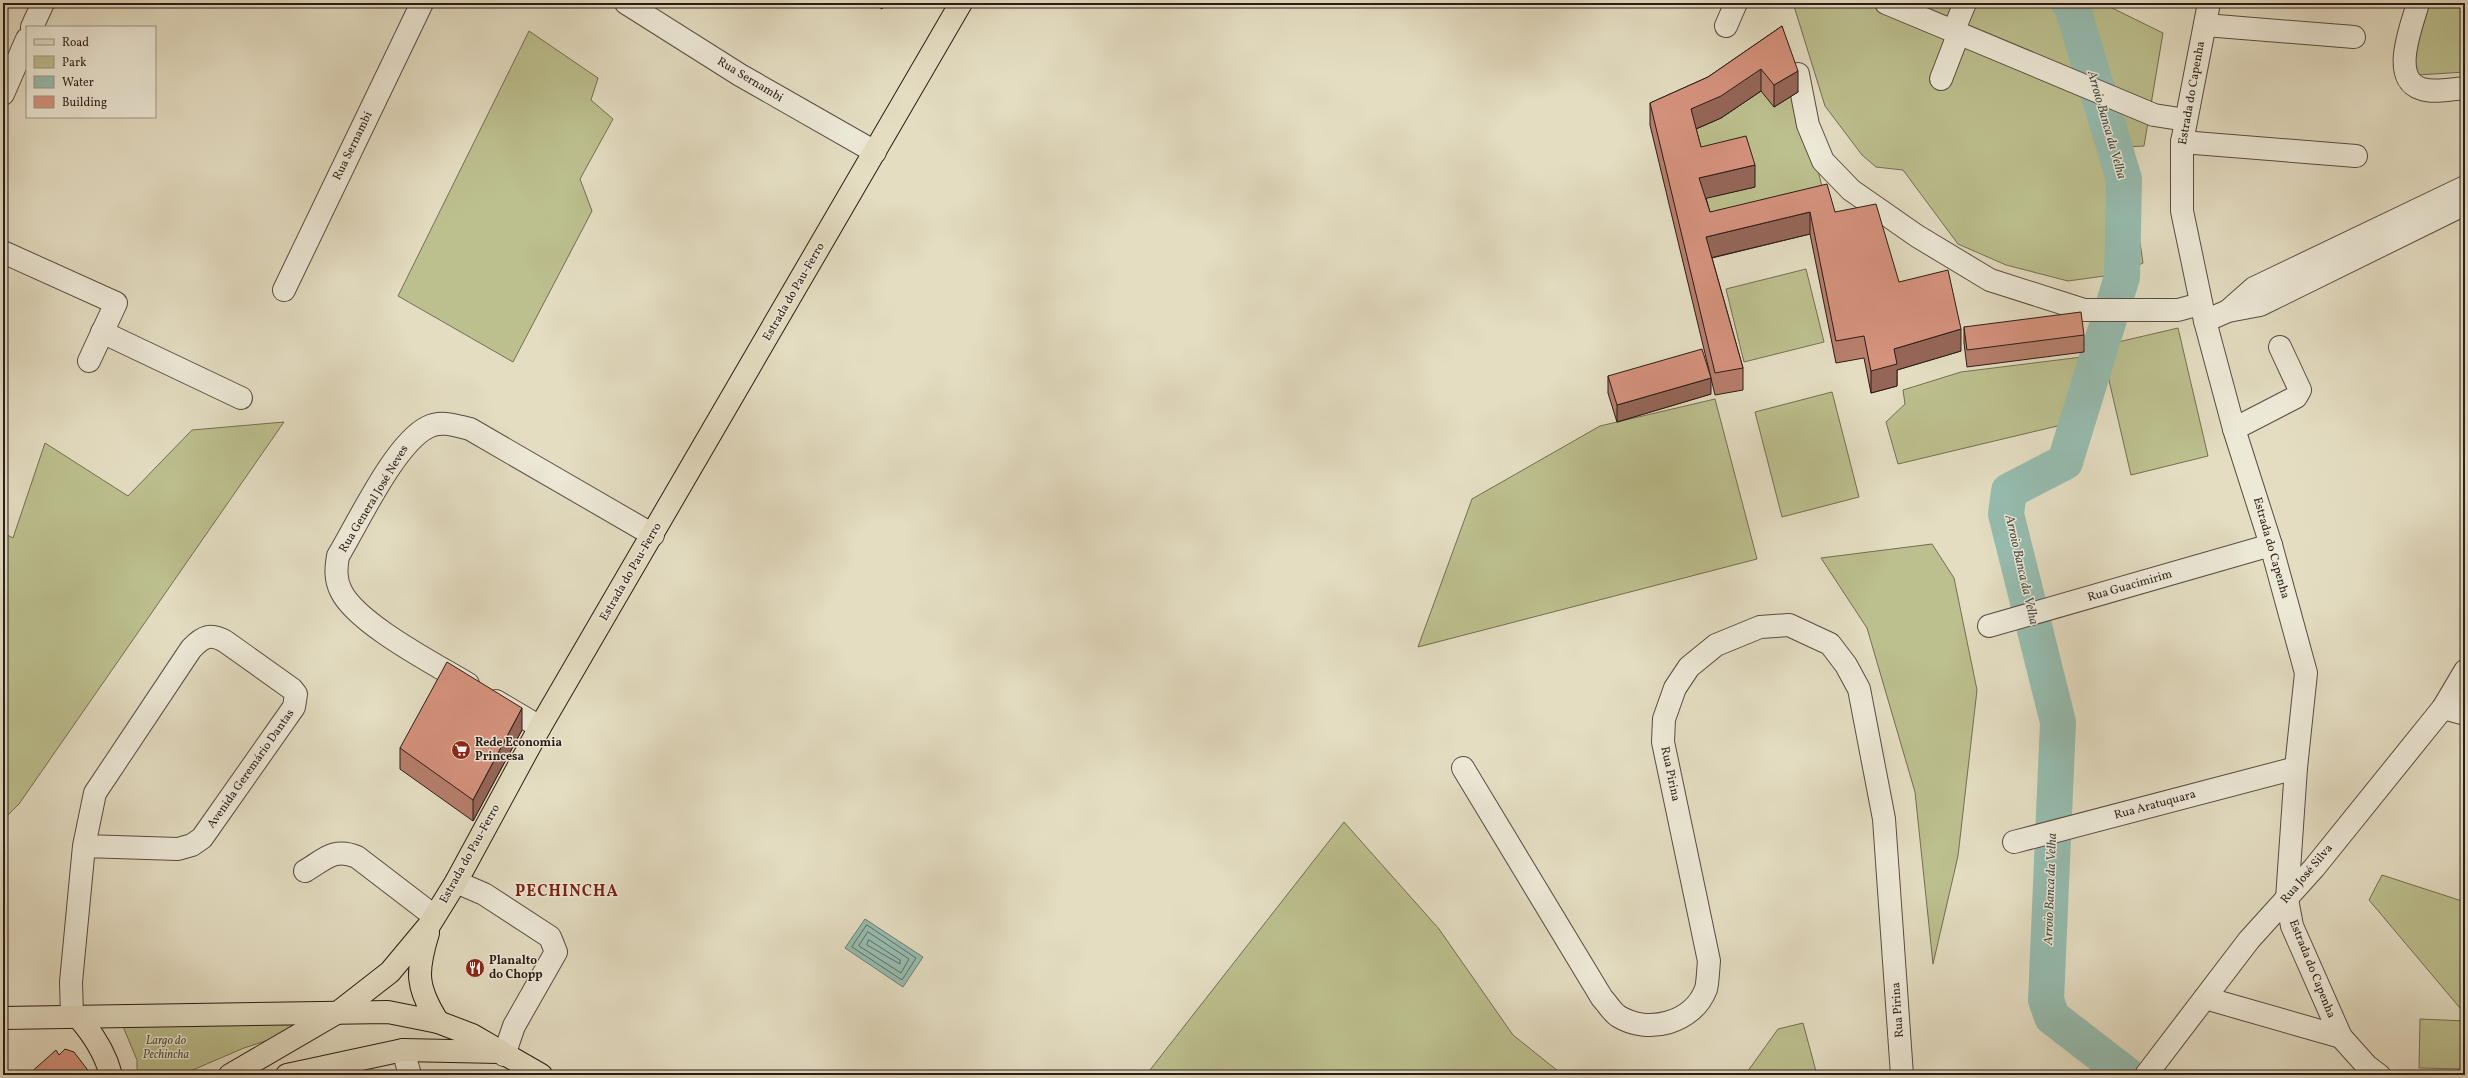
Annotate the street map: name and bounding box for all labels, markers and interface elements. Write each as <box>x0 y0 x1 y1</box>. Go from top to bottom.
legend <box>26 26 156 118</box>
text: Road <box>62 35 89 51</box>
street label: Estrada do Capenha <box>2175 40 2209 146</box>
street label: Rua Sernambi <box>714 54 786 106</box>
text: Park <box>62 55 87 71</box>
water label: Arroio Banca da Velha <box>2082 68 2130 181</box>
text: Water <box>62 75 94 91</box>
text: Building <box>62 95 107 111</box>
street label: Rua Sernambi <box>329 109 377 183</box>
street label: Estrada do Pau-Ferro <box>759 240 829 344</box>
street label: Rua General José Neves <box>336 442 412 556</box>
street label: Estrada do Capenha <box>2249 495 2293 601</box>
water label: Arroio Banca da Velha <box>1999 512 2042 627</box>
street label: Estrada do Pau-Ferro <box>596 520 666 624</box>
street label: Rua Guacimirim <box>2086 566 2175 606</box>
street label: Avenida Geremário Dantas <box>204 706 298 832</box>
place label: Rede Economia Princesa <box>475 735 562 765</box>
supermarket icon: Rede Economia Princesa <box>450 739 472 761</box>
street label: Rua Pirina <box>1656 745 1684 803</box>
street label: Rua Aratuquara <box>2112 786 2198 824</box>
street label: Estrada do Pau-Ferro <box>436 802 504 906</box>
water label: Arroio Banca da Velha <box>2040 833 2062 946</box>
street label: Rua José Silva <box>2277 841 2337 907</box>
district label: PECHINCHA <box>515 881 619 903</box>
street label: Estrada do Capenha <box>2285 917 2339 1021</box>
place label: Planalto do Chopp <box>489 953 543 983</box>
restaurant icon: Planalto do Chopp <box>464 957 486 979</box>
street label: Rua Pirina <box>1888 982 1908 1038</box>
park label: Largo do Pechincha <box>143 1033 190 1063</box>

